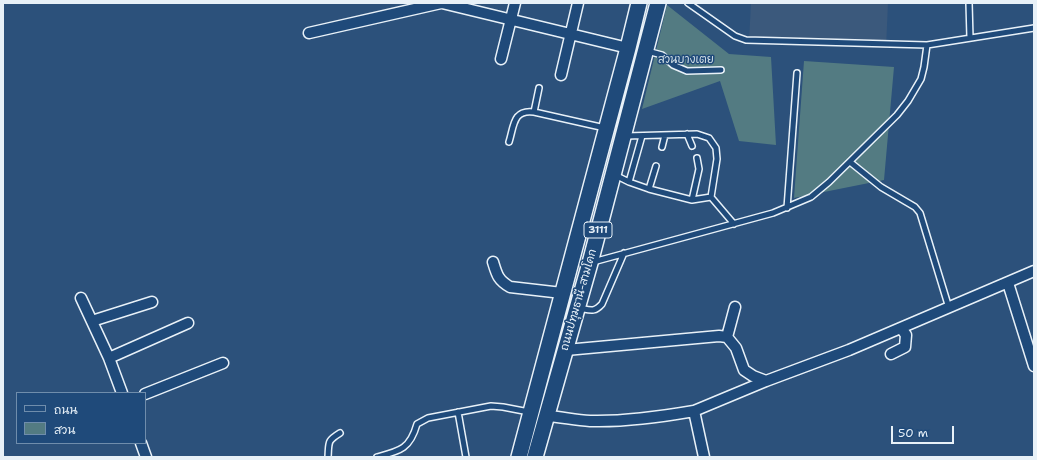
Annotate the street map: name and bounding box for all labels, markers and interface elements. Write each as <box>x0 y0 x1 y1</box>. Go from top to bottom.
park label: สวนบางเตย <box>658 53 714 67</box>
road number: 3111 <box>584 222 612 238</box>
street label: ถนนปทุมธานี-สามโคก <box>558 248 600 352</box>
legend <box>16 392 146 444</box>
text: ถนน <box>54 402 78 418</box>
scale bar <box>893 418 956 444</box>
text: สวน <box>54 422 75 438</box>
text: 50 m <box>898 425 928 441</box>

